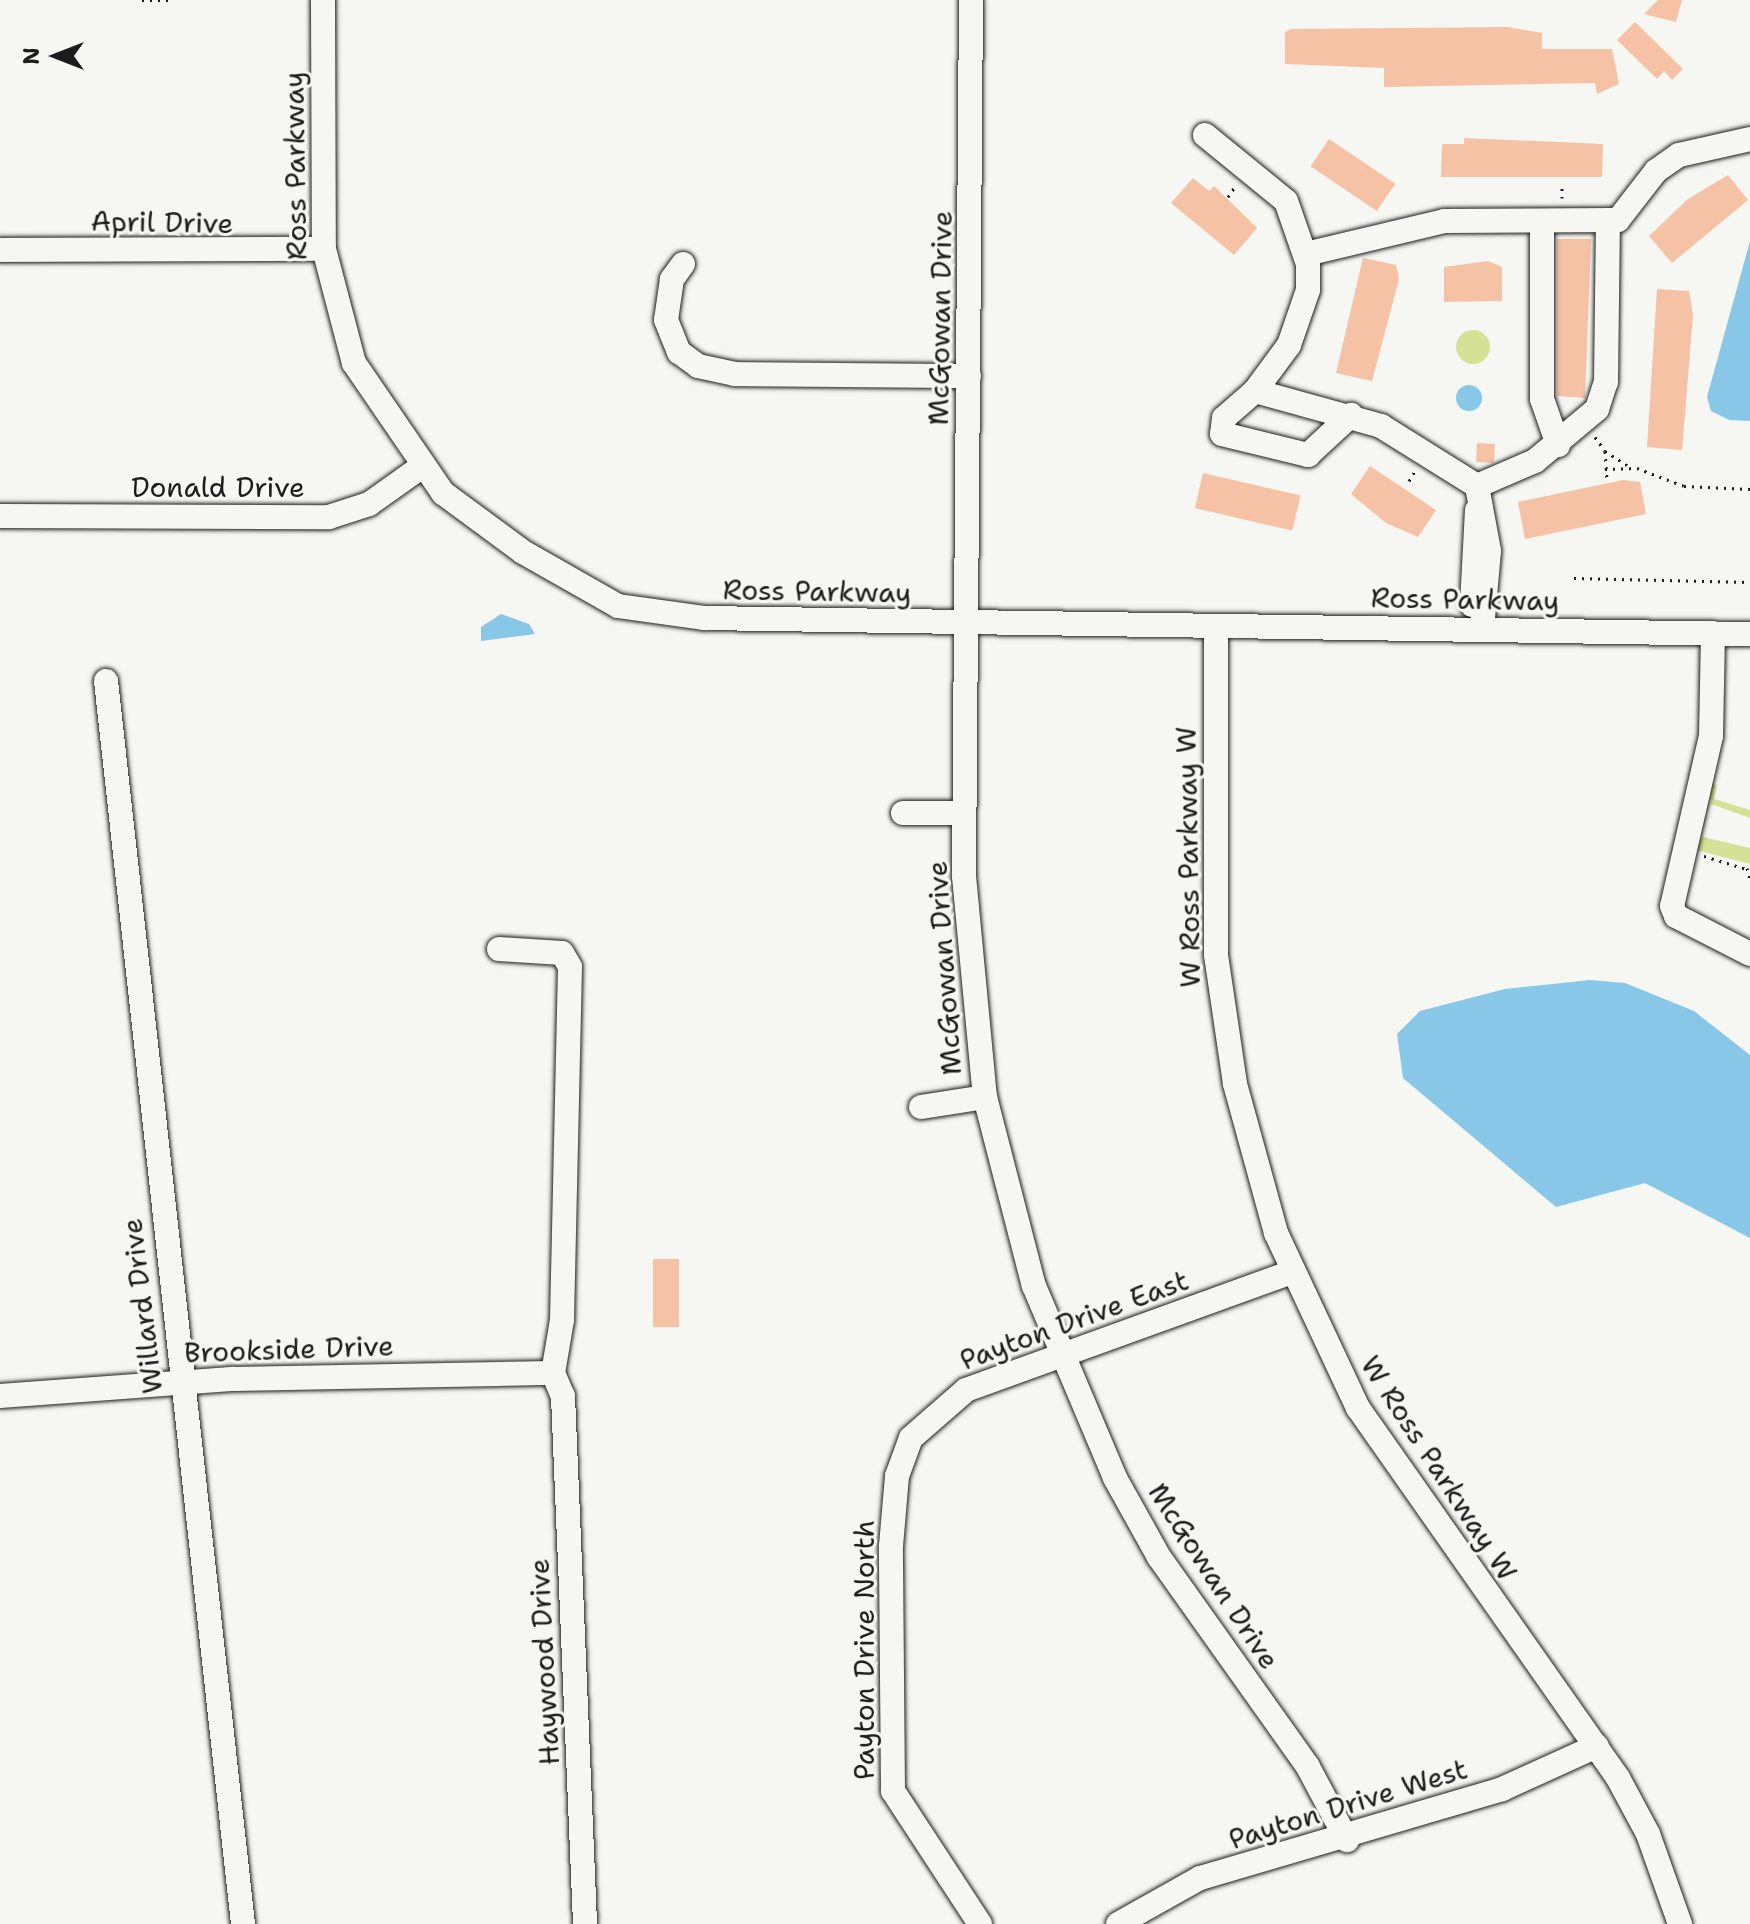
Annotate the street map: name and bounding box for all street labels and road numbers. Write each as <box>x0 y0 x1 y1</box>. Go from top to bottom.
street label: Ross Parkway <box>277 71 313 261</box>
street label: April Drive <box>90 204 234 240</box>
street label: McGowan Drive <box>921 210 959 426</box>
street label: Donald Drive <box>131 470 305 504</box>
street label: Ross Parkway <box>722 573 912 609</box>
street label: Ross Parkway <box>1370 581 1560 617</box>
street label: W Ross Parkway W <box>1169 726 1207 988</box>
street label: McGowan Drive <box>920 860 968 1076</box>
street label: Willard Drive <box>115 1216 169 1396</box>
street label: Payton Drive East <box>955 1263 1193 1377</box>
street label: Brookside Drive <box>183 1329 395 1369</box>
street label: W Ross Parkway W <box>1354 1349 1524 1587</box>
street label: McGowan Drive <box>1141 1477 1287 1675</box>
street label: Payton Drive North <box>847 1520 881 1780</box>
street label: Haywood Drive <box>522 1558 566 1766</box>
street label: Payton Drive West <box>1225 1752 1471 1856</box>

